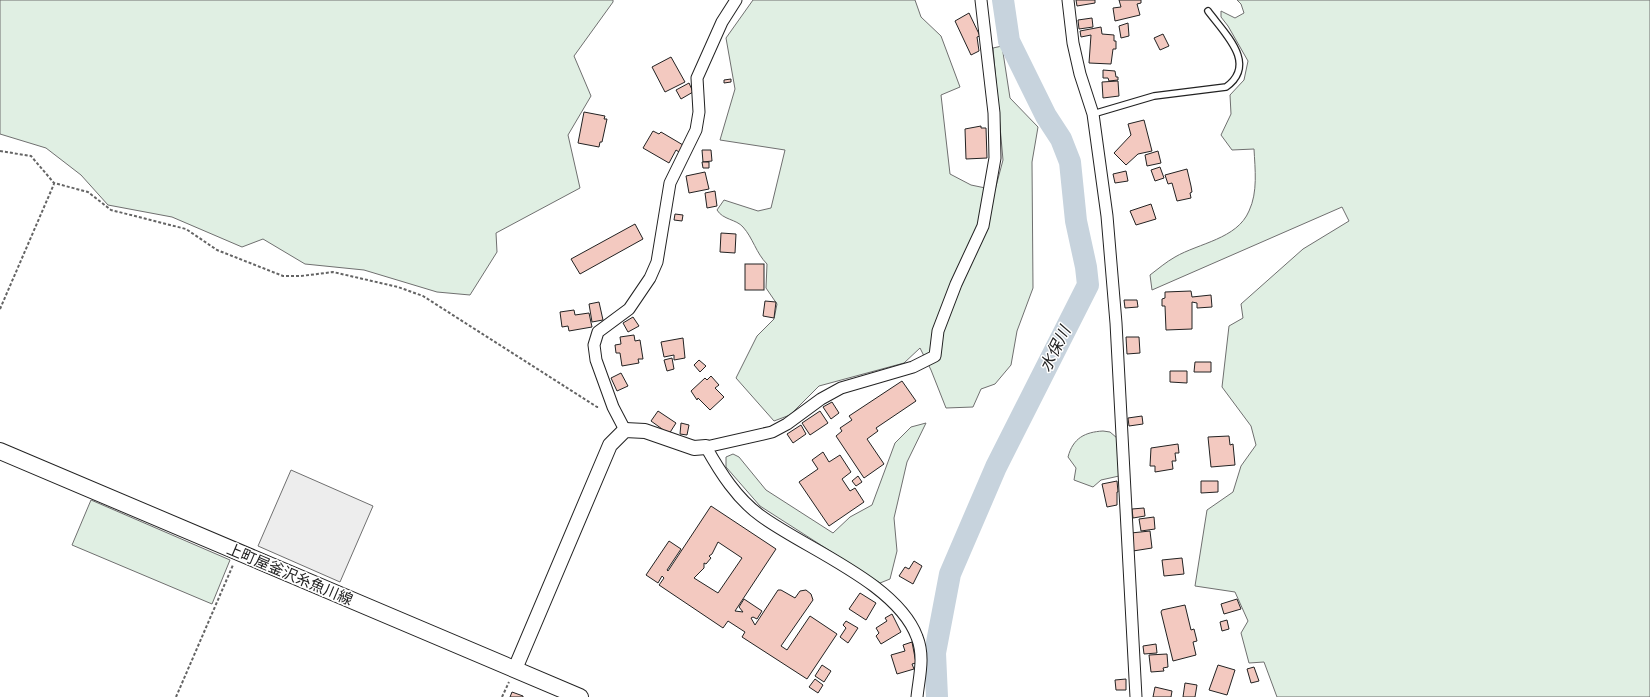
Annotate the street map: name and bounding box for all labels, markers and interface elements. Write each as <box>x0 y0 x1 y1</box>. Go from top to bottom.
water label: 水保川 <box>1035 321 1076 375</box>
street label: 上町屋釜沢糸魚川線 <box>224 539 356 609</box>

